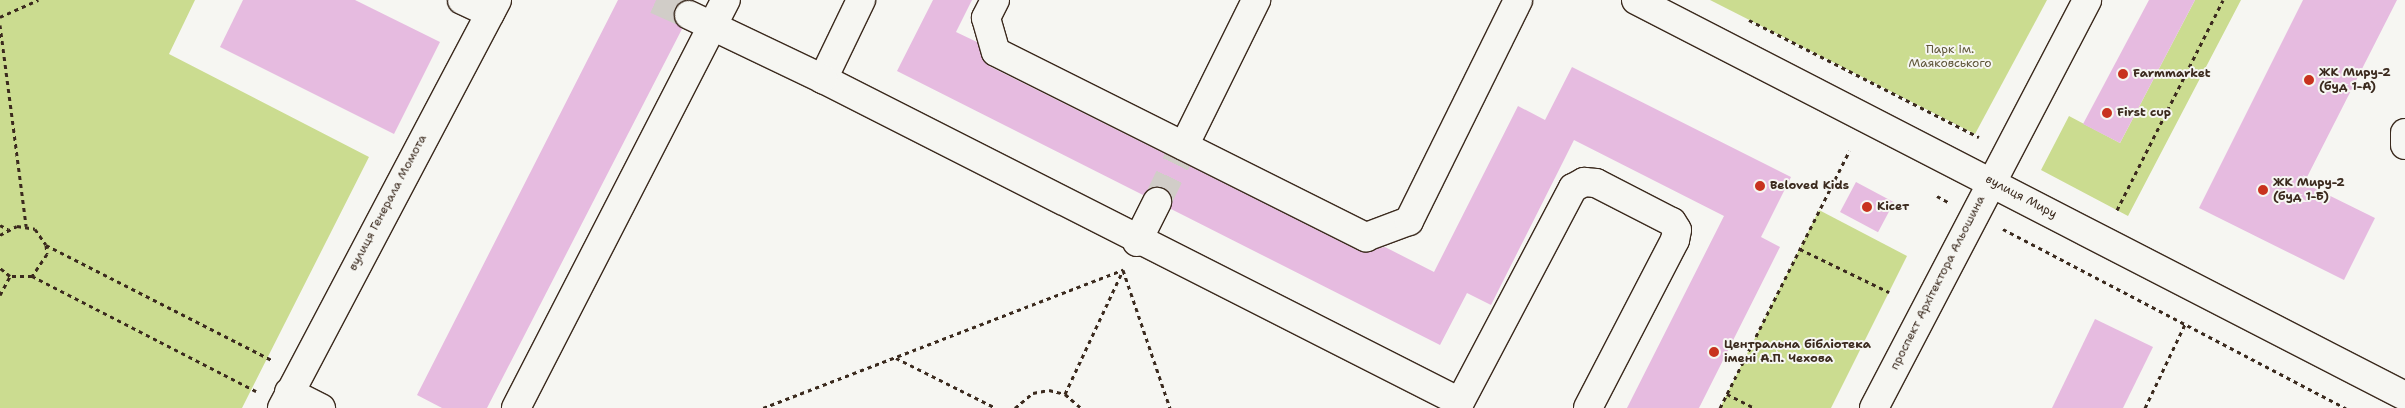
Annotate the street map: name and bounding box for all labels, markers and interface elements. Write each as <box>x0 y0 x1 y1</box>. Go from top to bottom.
park label: Парк ім. Маяковського <box>1909 43 1991 71</box>
place label: ЖК Миру-2 (буд 1-А) <box>2319 66 2391 94</box>
place label: Farmmarket <box>2133 67 2211 81</box>
marker: Farmmarket <box>2117 68 2129 80</box>
marker: ЖК Миру-2 (буд 1-А) <box>2303 74 2315 86</box>
place label: First cup <box>2117 106 2171 120</box>
marker: First cup <box>2101 107 2113 119</box>
street label: вулиця Генерала Момота <box>346 133 430 273</box>
street label: вулиця Миру <box>1983 172 2059 222</box>
place label: ЖК Миру-2 (буд 1-Б) <box>2273 176 2345 204</box>
place label: Beloved Kids <box>1770 179 1849 193</box>
marker: Beloved Kids <box>1754 180 1766 192</box>
marker: ЖК Миру-2 (буд 1-Б) <box>2257 184 2269 196</box>
street label: проспект Архітектора Альошина <box>1888 194 1988 372</box>
place label: Кісет <box>1877 200 1909 214</box>
marker: Кісет <box>1861 201 1873 213</box>
place label: Центральна бібліотека імені А.П. Чехова <box>1724 338 1871 366</box>
marker: Центральна бібліотека імені А.П. Чехова <box>1708 346 1720 358</box>

